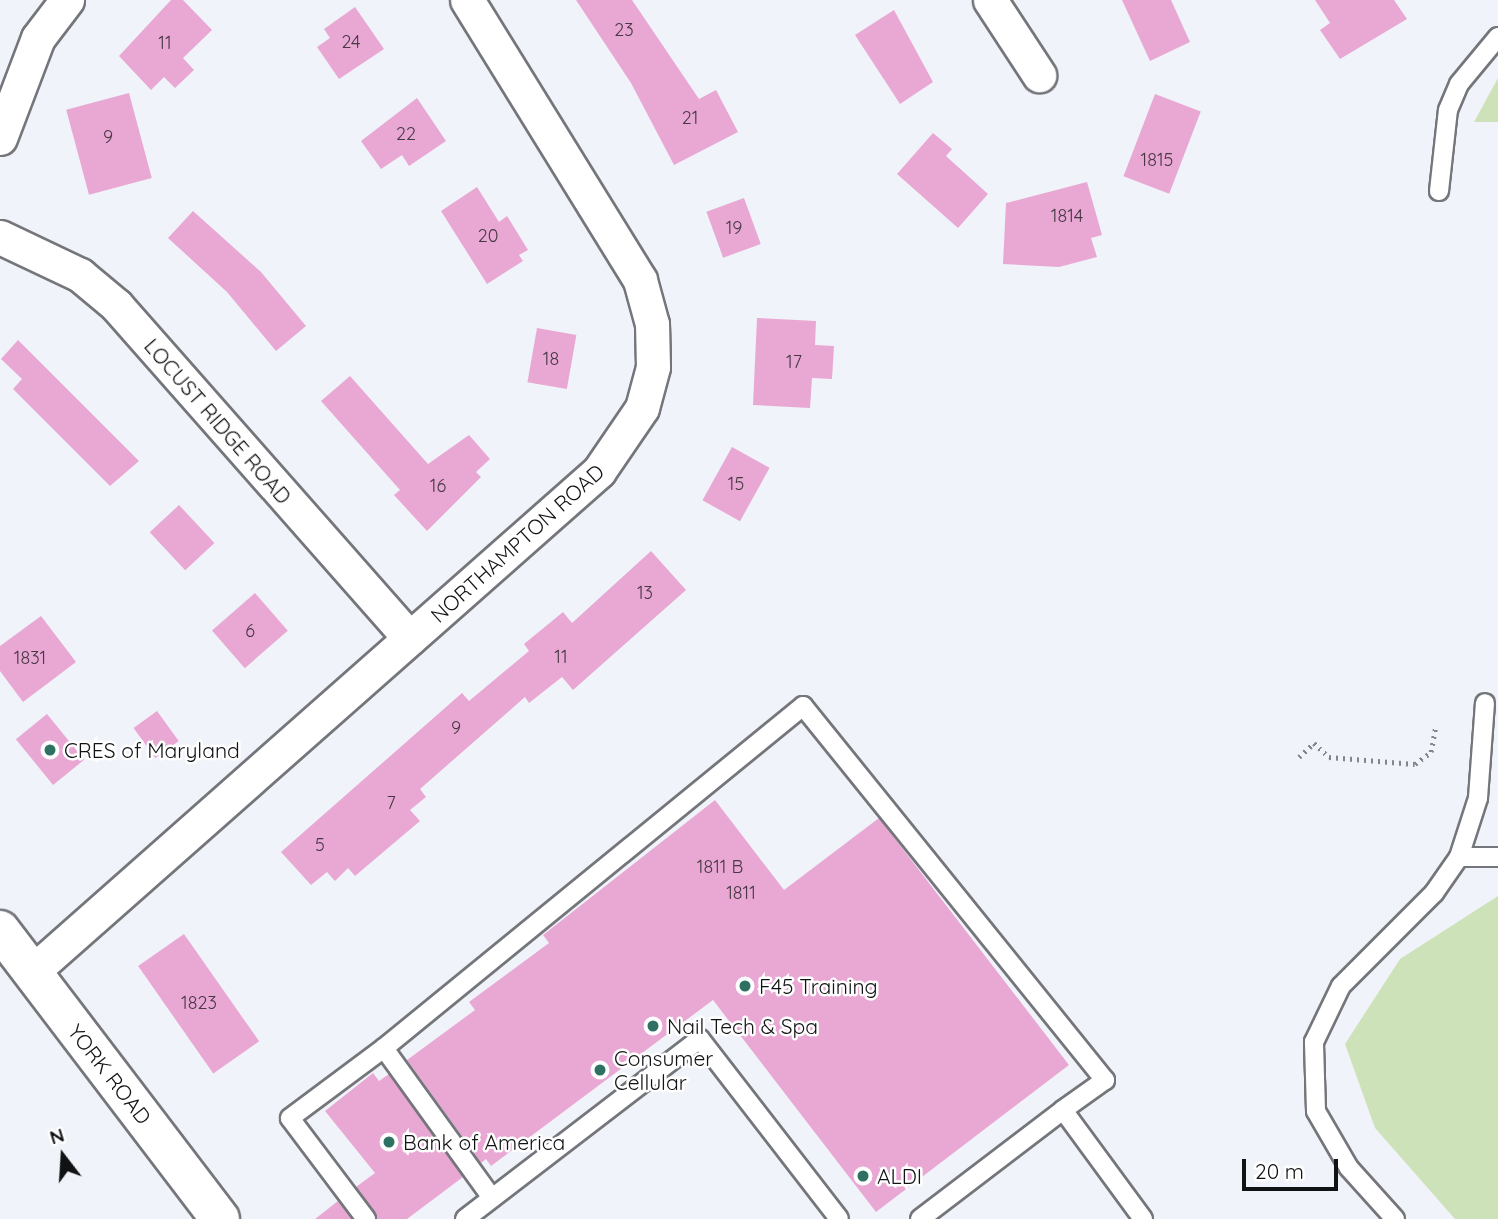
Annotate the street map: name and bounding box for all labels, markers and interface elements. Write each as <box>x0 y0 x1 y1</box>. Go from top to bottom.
house number: 23 <box>614 19 634 41</box>
house number: 24 <box>341 31 361 53</box>
house number: 11 <box>158 32 172 54</box>
house number: 21 <box>682 107 698 129</box>
house number: 22 <box>396 123 416 145</box>
house number: 9 <box>103 126 113 148</box>
house number: 1815 <box>1141 149 1173 171</box>
house number: 1814 <box>1051 205 1083 227</box>
house number: 19 <box>726 217 742 239</box>
house number: 20 <box>478 225 498 247</box>
street label: LOCUST RIDGE ROAD <box>139 333 297 509</box>
house number: 18 <box>543 348 559 370</box>
house number: 17 <box>786 351 802 373</box>
street label: NORTHAMPTON ROAD <box>425 459 609 627</box>
house number: 15 <box>728 473 744 495</box>
house number: 16 <box>430 475 446 497</box>
house number: 13 <box>637 582 653 604</box>
house number: 6 <box>245 620 255 642</box>
house number: 11 <box>554 646 568 668</box>
house number: 1831 <box>14 647 46 669</box>
house number: 9 <box>451 717 461 739</box>
place label: CRES of Maryland <box>64 737 240 763</box>
marker: CRES of Maryland <box>42 742 58 758</box>
house number: 7 <box>386 792 396 814</box>
house number: 5 <box>315 834 325 856</box>
house number: 1811 B <box>697 856 743 878</box>
house number: 1811 <box>726 882 756 904</box>
place label: F45 Training <box>759 973 878 999</box>
marker: F45 Training <box>737 978 753 994</box>
house number: 1823 <box>181 992 217 1014</box>
place label: Nail Tech & Spa <box>667 1013 818 1039</box>
marker: Nail Tech & Spa <box>645 1018 661 1034</box>
street label: YORK ROAD <box>63 1019 157 1129</box>
place label: Consumer Cellular <box>614 1045 713 1095</box>
marker: Consumer Cellular <box>592 1062 608 1078</box>
north arrow <box>28 1121 98 1191</box>
text: N <box>47 1122 67 1149</box>
place label: Bank of America <box>403 1129 565 1155</box>
marker: Bank of America <box>381 1134 397 1150</box>
scale bar <box>1246 1146 1342 1190</box>
text: 20 m <box>1255 1158 1304 1184</box>
place label: ALDI <box>877 1163 922 1189</box>
marker: ALDI <box>855 1168 871 1184</box>

